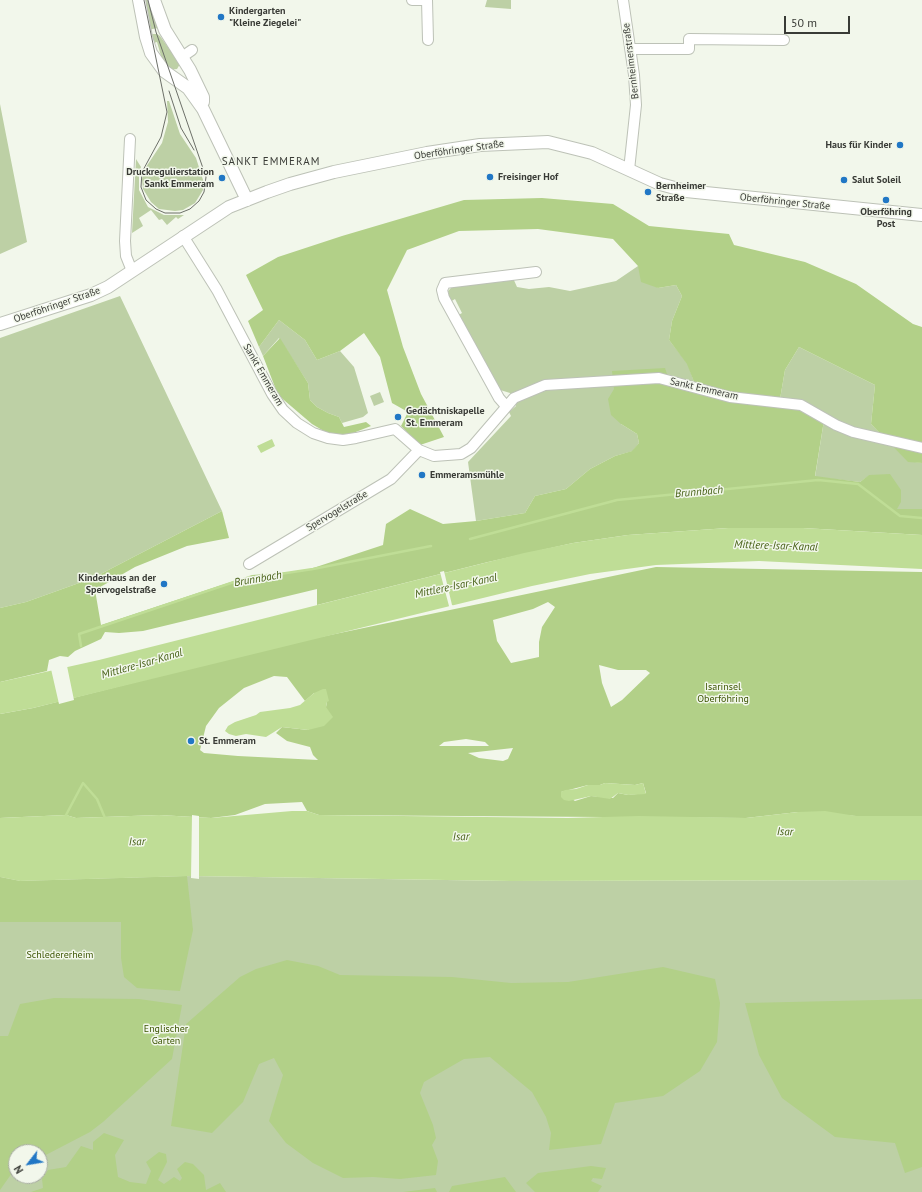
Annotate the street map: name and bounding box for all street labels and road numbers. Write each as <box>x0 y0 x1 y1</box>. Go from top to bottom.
street label: Bernheimerstraße <box>620 22 642 100</box>
street label: Oberföhringer Straße <box>413 138 505 162</box>
street label: Oberföhringer Straße <box>739 191 831 213</box>
street label: Oberföhringer Straße <box>12 285 102 325</box>
street label: Sankt Emmeram <box>240 342 286 408</box>
street label: Sankt Emmeram <box>669 375 739 403</box>
street label: Spervogelstraße <box>304 488 370 534</box>

